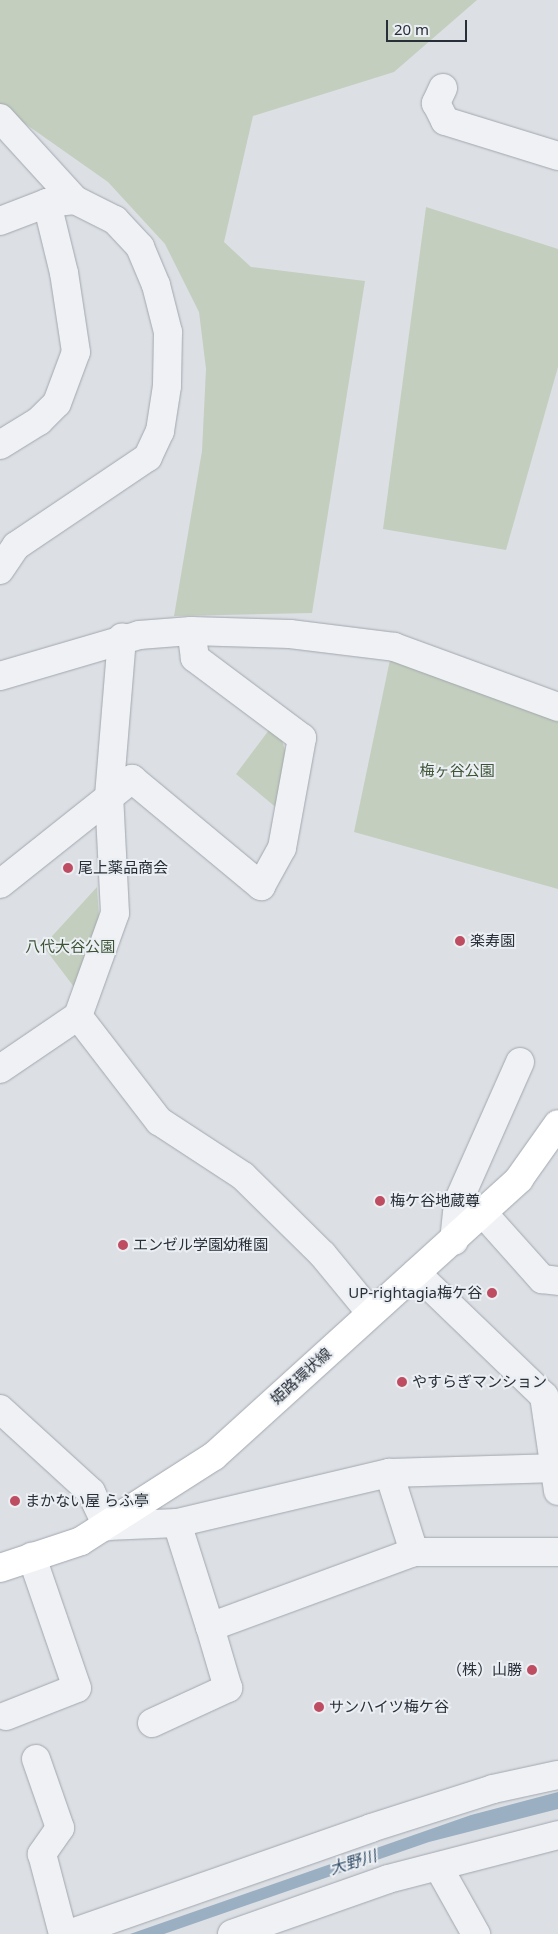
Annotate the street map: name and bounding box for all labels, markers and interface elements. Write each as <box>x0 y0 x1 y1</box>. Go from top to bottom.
scale bar <box>388 10 469 42</box>
text: 20 m <box>394 19 429 39</box>
park label: 梅ヶ谷公園 <box>420 762 494 780</box>
place label: 尾上薬品商会 <box>78 859 168 877</box>
marker: 尾上薬品商会 <box>62 862 74 874</box>
place label: 楽寿園 <box>470 932 515 950</box>
marker: 楽寿園 <box>454 935 466 947</box>
park label: 八代大谷公園 <box>25 938 115 956</box>
place label: 梅ケ谷地蔵尊 <box>390 1192 480 1210</box>
marker: 梅ケ谷地蔵尊 <box>374 1195 386 1207</box>
place label: エンゼル学園幼稚園 <box>133 1236 268 1254</box>
marker: エンゼル学園幼稚園 <box>117 1239 129 1251</box>
place label: UP-rightagia梅ケ谷 <box>348 1284 482 1302</box>
marker: UP-rightagia梅ケ谷 <box>486 1287 498 1299</box>
street label: 姫路環状線 <box>267 1344 335 1408</box>
place label: やすらぎマンション <box>412 1373 547 1391</box>
marker: やすらぎマンション <box>396 1376 408 1388</box>
place label: まかない屋 らふ亭 <box>25 1492 149 1510</box>
marker: まかない屋 らふ亭 <box>9 1495 21 1507</box>
place label: （株）山勝 <box>447 1661 522 1679</box>
marker: （株）山勝 <box>526 1664 538 1676</box>
place label: サンハイツ梅ケ谷 <box>329 1698 449 1716</box>
marker: サンハイツ梅ケ谷 <box>313 1701 325 1713</box>
water label: 大野川 <box>327 1846 379 1878</box>

